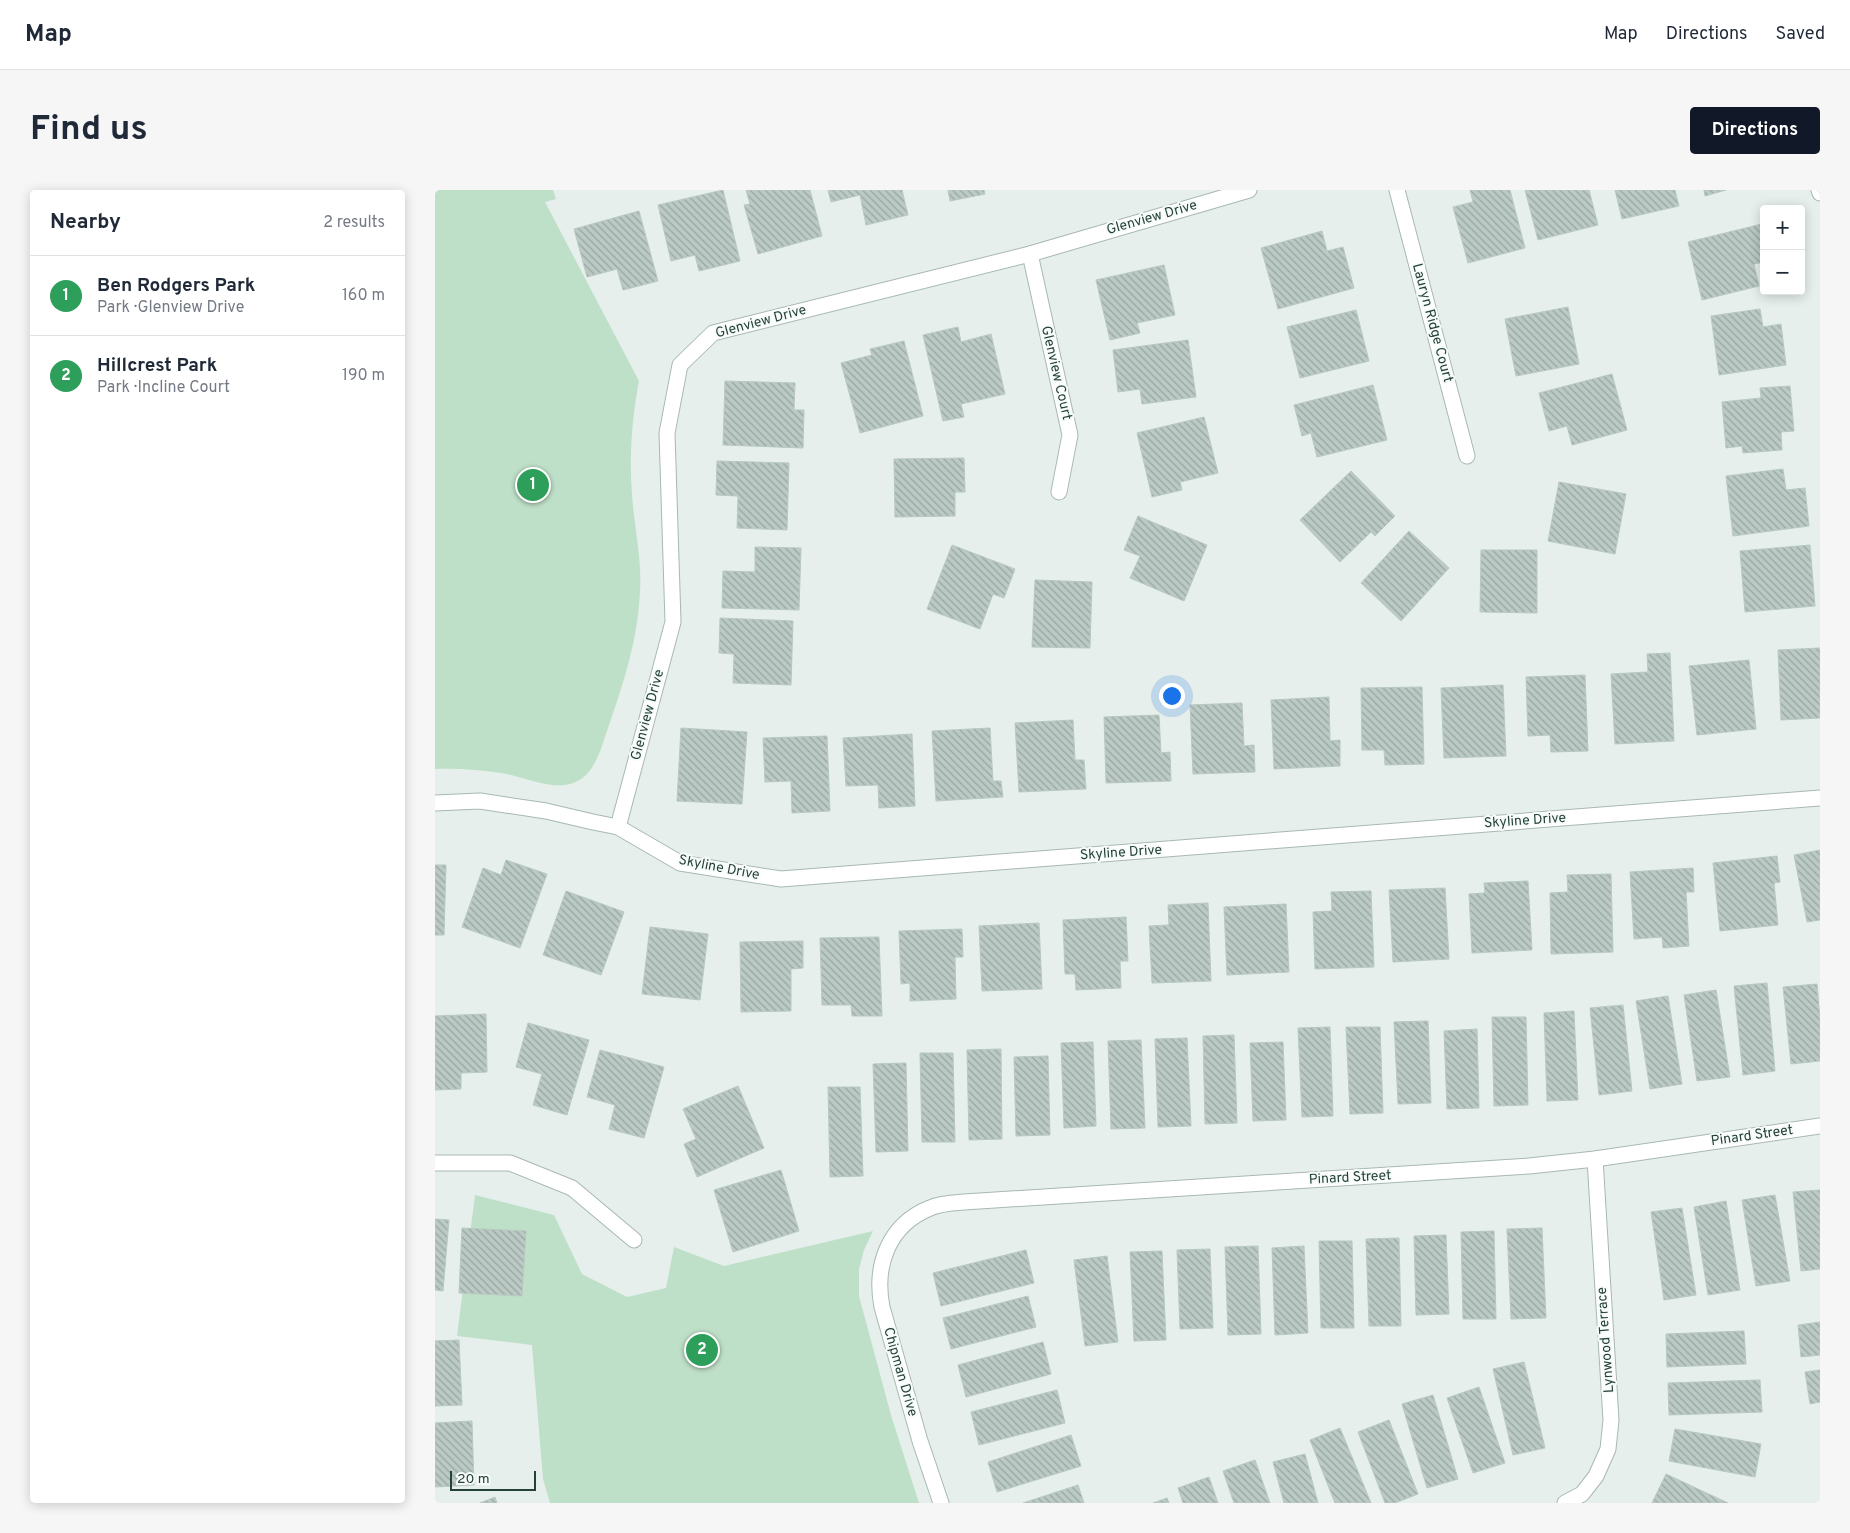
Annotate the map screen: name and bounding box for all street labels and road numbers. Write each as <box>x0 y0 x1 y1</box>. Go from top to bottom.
street label: Glenview Drive <box>1105 197 1199 239</box>
street label: Lauryn Ridge Court <box>1408 262 1456 384</box>
street label: Glenview Drive <box>714 302 808 342</box>
street label: Glenview Court <box>1037 324 1075 422</box>
street label: Glenview Drive <box>628 668 668 762</box>
street label: Skyline Drive <box>1483 810 1567 832</box>
street label: Skyline Drive <box>1079 842 1163 864</box>
street label: Skyline Drive <box>677 852 761 884</box>
street label: Pinard Street <box>1710 1122 1794 1150</box>
street label: Pinard Street <box>1308 1167 1392 1189</box>
street label: Lynwood Terrace <box>1594 1286 1618 1394</box>
street label: Chipman Drive <box>879 1325 921 1419</box>

